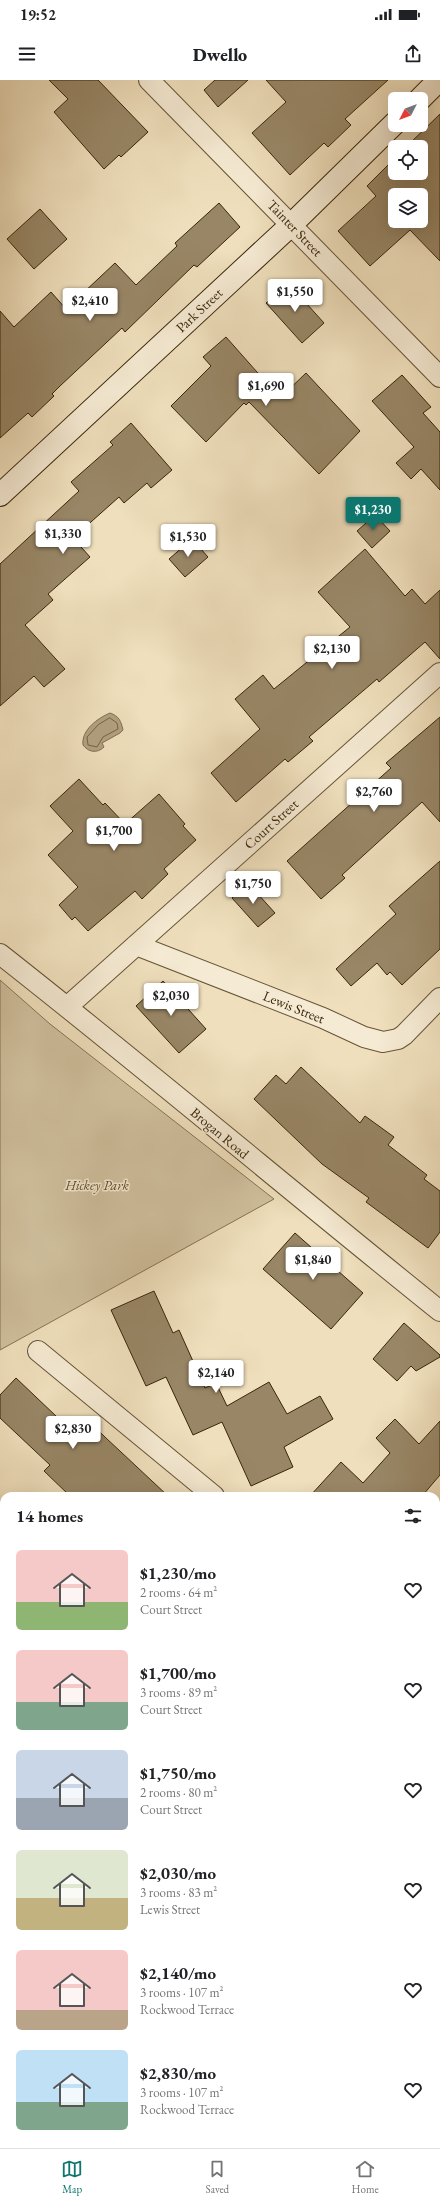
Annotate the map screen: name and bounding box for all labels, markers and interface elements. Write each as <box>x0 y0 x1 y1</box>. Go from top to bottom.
text: 19:52 <box>20 5 56 24</box>
icon: menu <box>16 43 38 65</box>
text: Dwello <box>193 43 247 66</box>
icon: share <box>402 43 424 65</box>
north arrow <box>388 92 428 132</box>
map controls <box>388 92 428 228</box>
button: locate <box>388 140 428 180</box>
button: layers <box>388 188 428 228</box>
street label: Tainter Street <box>263 196 327 261</box>
pin: $1,550 <box>262 279 328 313</box>
street label: Park Street <box>172 283 227 336</box>
text: $1,550 <box>277 283 313 300</box>
pin: $2,410 <box>57 288 123 322</box>
text: $2,410 <box>72 292 108 309</box>
pin: $1,690 <box>233 373 299 407</box>
text: $1,690 <box>248 377 284 394</box>
pin: $1,230 <box>340 497 406 531</box>
text: $1,230 <box>355 501 391 518</box>
pin: $1,330 <box>30 521 96 555</box>
pin: $1,530 <box>155 524 221 558</box>
text: $1,330 <box>45 525 81 542</box>
text: $1,530 <box>170 528 206 545</box>
pin: $2,130 <box>299 636 365 670</box>
text: $2,130 <box>314 640 350 657</box>
pin: $2,760 <box>341 779 407 813</box>
text: $2,760 <box>356 783 392 800</box>
street label: Court Street <box>240 795 302 853</box>
pin: $1,700 <box>81 818 147 852</box>
text: $1,700 <box>96 822 132 839</box>
pin: $1,750 <box>220 871 286 905</box>
text: $1,750 <box>235 875 271 892</box>
pin: $2,030 <box>138 983 204 1017</box>
text: $2,030 <box>153 987 189 1004</box>
street label: Lewis Street <box>261 987 328 1028</box>
street label: Brogan Road <box>187 1103 254 1163</box>
park label: Hickey Park <box>64 1176 129 1194</box>
pin: $1,840 <box>280 1247 346 1281</box>
text: $1,840 <box>295 1251 331 1268</box>
pin: $2,140 <box>183 1360 249 1394</box>
text: $2,140 <box>198 1364 234 1381</box>
pin: $2,830 <box>40 1416 106 1450</box>
text: $2,830 <box>55 1420 91 1437</box>
text: 14 homes <box>16 1505 83 1527</box>
icon: filters <box>402 1505 424 1527</box>
text: $1,230/mo <box>140 1562 216 1584</box>
icon: home <box>48 1566 96 1614</box>
icon: heart <box>402 1579 424 1601</box>
text: 2 rooms · 64 m² <box>140 1584 217 1601</box>
text: Court Street <box>140 1601 202 1618</box>
text: $1,700/mo <box>140 1662 216 1684</box>
icon: home <box>48 1666 96 1714</box>
icon: heart <box>402 1679 424 1701</box>
text: 3 rooms · 89 m² <box>140 1684 217 1701</box>
text: Court Street <box>140 1701 202 1718</box>
text: $1,750/mo <box>140 1762 216 1784</box>
icon: home <box>48 1766 96 1814</box>
icon: heart <box>402 1779 424 1801</box>
text: 2 rooms · 80 m² <box>140 1784 217 1801</box>
text: Court Street <box>140 1801 202 1818</box>
text: $2,030/mo <box>140 1862 216 1884</box>
icon: home <box>48 1866 96 1914</box>
icon: heart <box>402 1879 424 1901</box>
text: 3 rooms · 83 m² <box>140 1884 217 1901</box>
text: Lewis Street <box>140 1901 200 1918</box>
text: $2,140/mo <box>140 1962 216 1984</box>
icon: home <box>48 1966 96 2014</box>
icon: heart <box>402 1979 424 2001</box>
text: 3 rooms · 107 m² <box>140 1984 224 2001</box>
text: Rockwood Terrace <box>140 2001 234 2018</box>
text: $2,830/mo <box>140 2062 216 2084</box>
icon: home <box>48 2066 96 2114</box>
icon: heart <box>402 2079 424 2101</box>
text: 3 rooms · 107 m² <box>140 2084 224 2101</box>
text: Rockwood Terrace <box>140 2101 234 2118</box>
tab: Map <box>61 2158 83 2196</box>
tab: Saved <box>206 2158 229 2196</box>
tab: Home <box>352 2158 379 2196</box>

